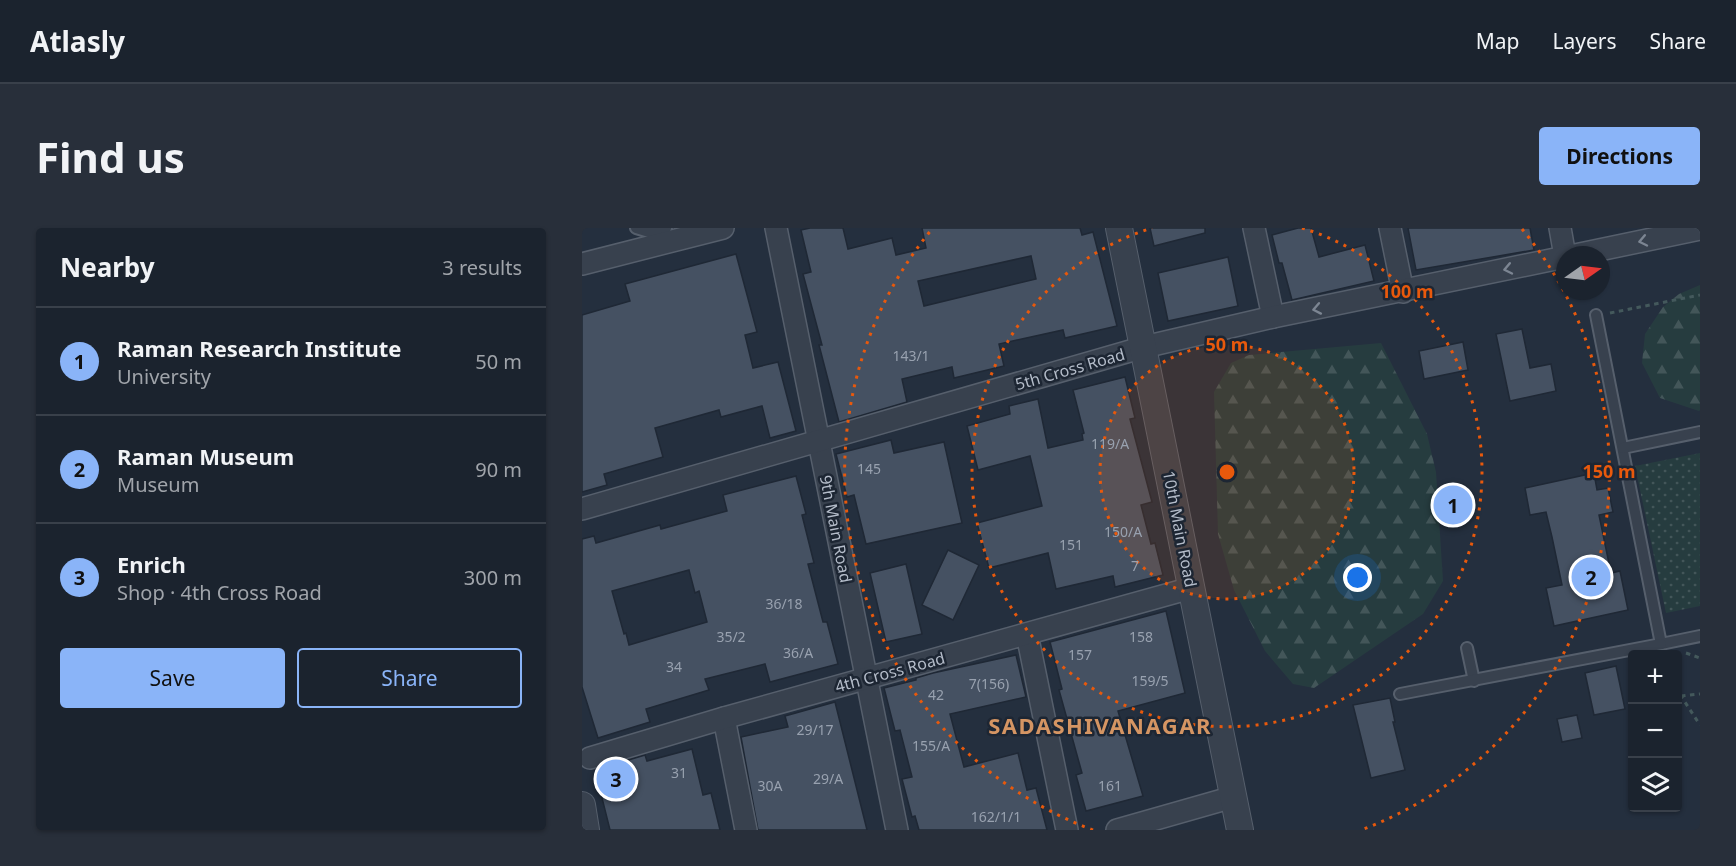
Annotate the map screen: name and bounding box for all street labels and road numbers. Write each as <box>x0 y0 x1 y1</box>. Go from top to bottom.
street label: 5th Cross Road <box>1013 343 1127 395</box>
street label: 10th Main Road <box>1158 469 1202 589</box>
street label: 9th Main Road <box>815 473 857 585</box>
street label: 4th Cross Road <box>833 647 947 697</box>

